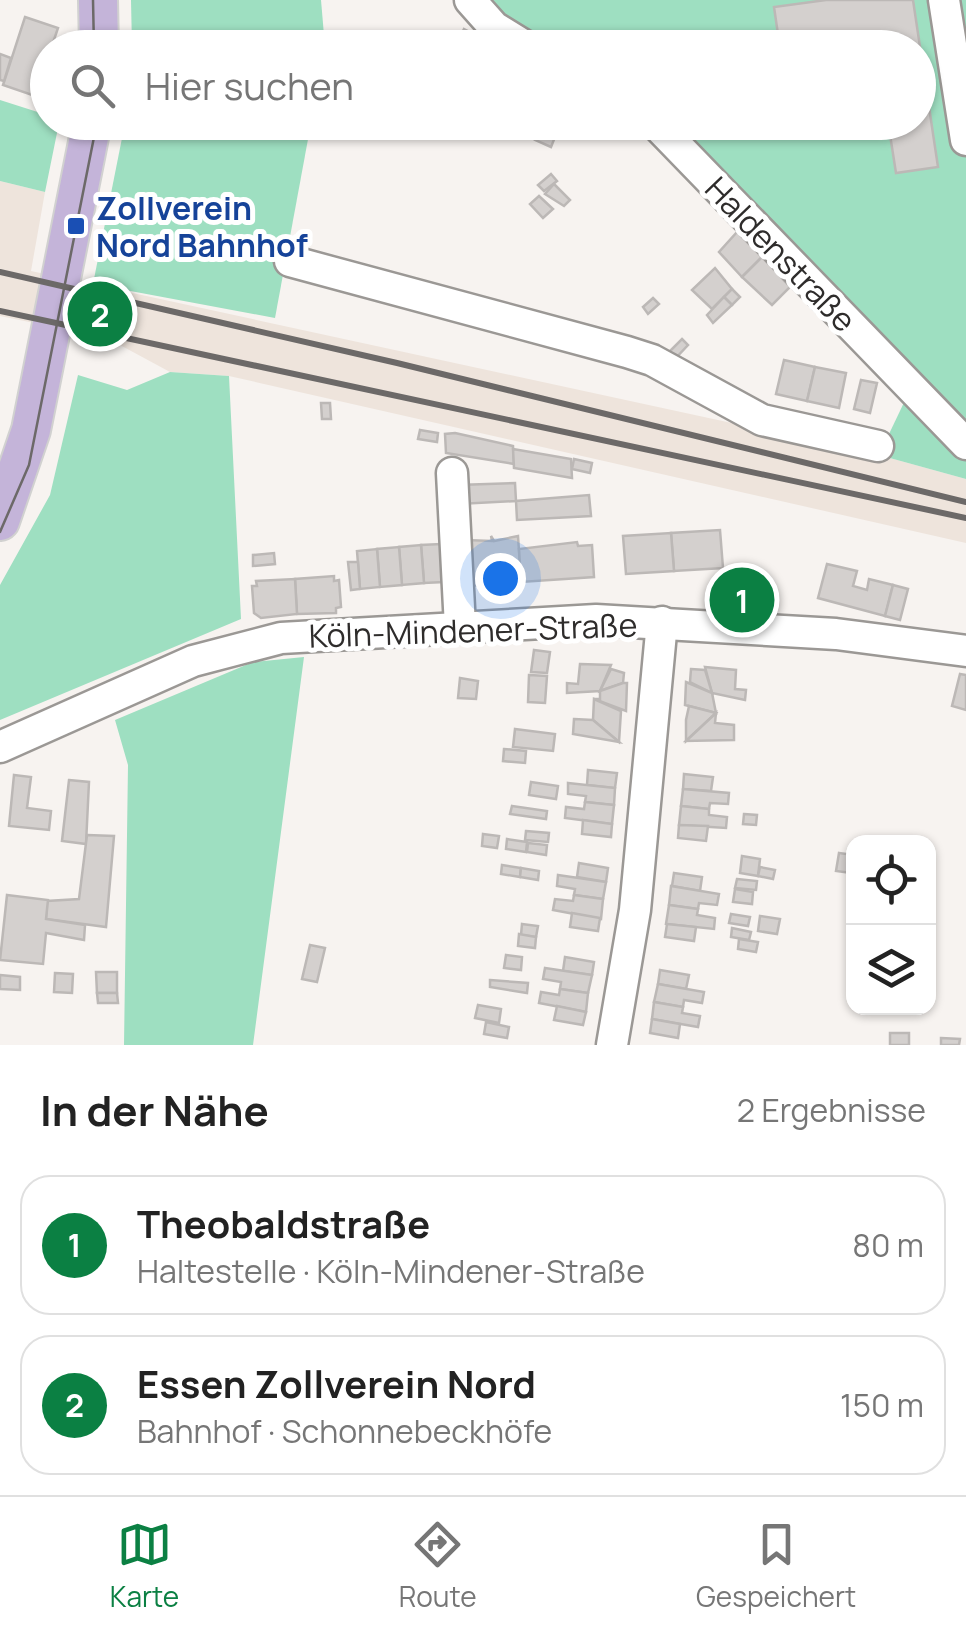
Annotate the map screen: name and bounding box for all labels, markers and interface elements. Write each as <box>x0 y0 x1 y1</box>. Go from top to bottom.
search box <box>30 30 936 140</box>
icon: search <box>65 58 120 113</box>
text: Hier suchen <box>145 59 354 111</box>
street label: Haldenstraße <box>696 167 866 341</box>
place label: Zollverein Nord Bahnhof <box>96 186 308 267</box>
marker: Zollverein Nord Bahnhof <box>65 215 87 237</box>
pin: 2 <box>68 276 132 352</box>
your location <box>475 553 526 604</box>
pin: 1 <box>710 562 774 638</box>
street label: Köln-Mindener-Straße <box>308 602 638 658</box>
map controls <box>846 835 936 1015</box>
button: locate <box>846 835 936 925</box>
button: layers <box>846 925 936 1015</box>
text: In der Nähe <box>40 1081 269 1139</box>
text: 2 Ergebnisse <box>737 1088 926 1132</box>
text: Theobaldstraße <box>137 1197 430 1249</box>
text: 1 <box>67 1223 82 1267</box>
text: 80 m <box>852 1223 924 1267</box>
text: Haltestelle · Köln-Mindener-Straße <box>137 1249 645 1293</box>
text: Essen Zollverein Nord <box>137 1357 536 1409</box>
text: 2 <box>65 1383 84 1427</box>
text: 150 m <box>840 1383 924 1427</box>
text: Bahnhof · Schonnebeckhöfe <box>137 1409 552 1453</box>
tab: Karte <box>110 1517 179 1615</box>
tab: Route <box>399 1517 477 1615</box>
tab: Gespeichert <box>696 1517 856 1615</box>

